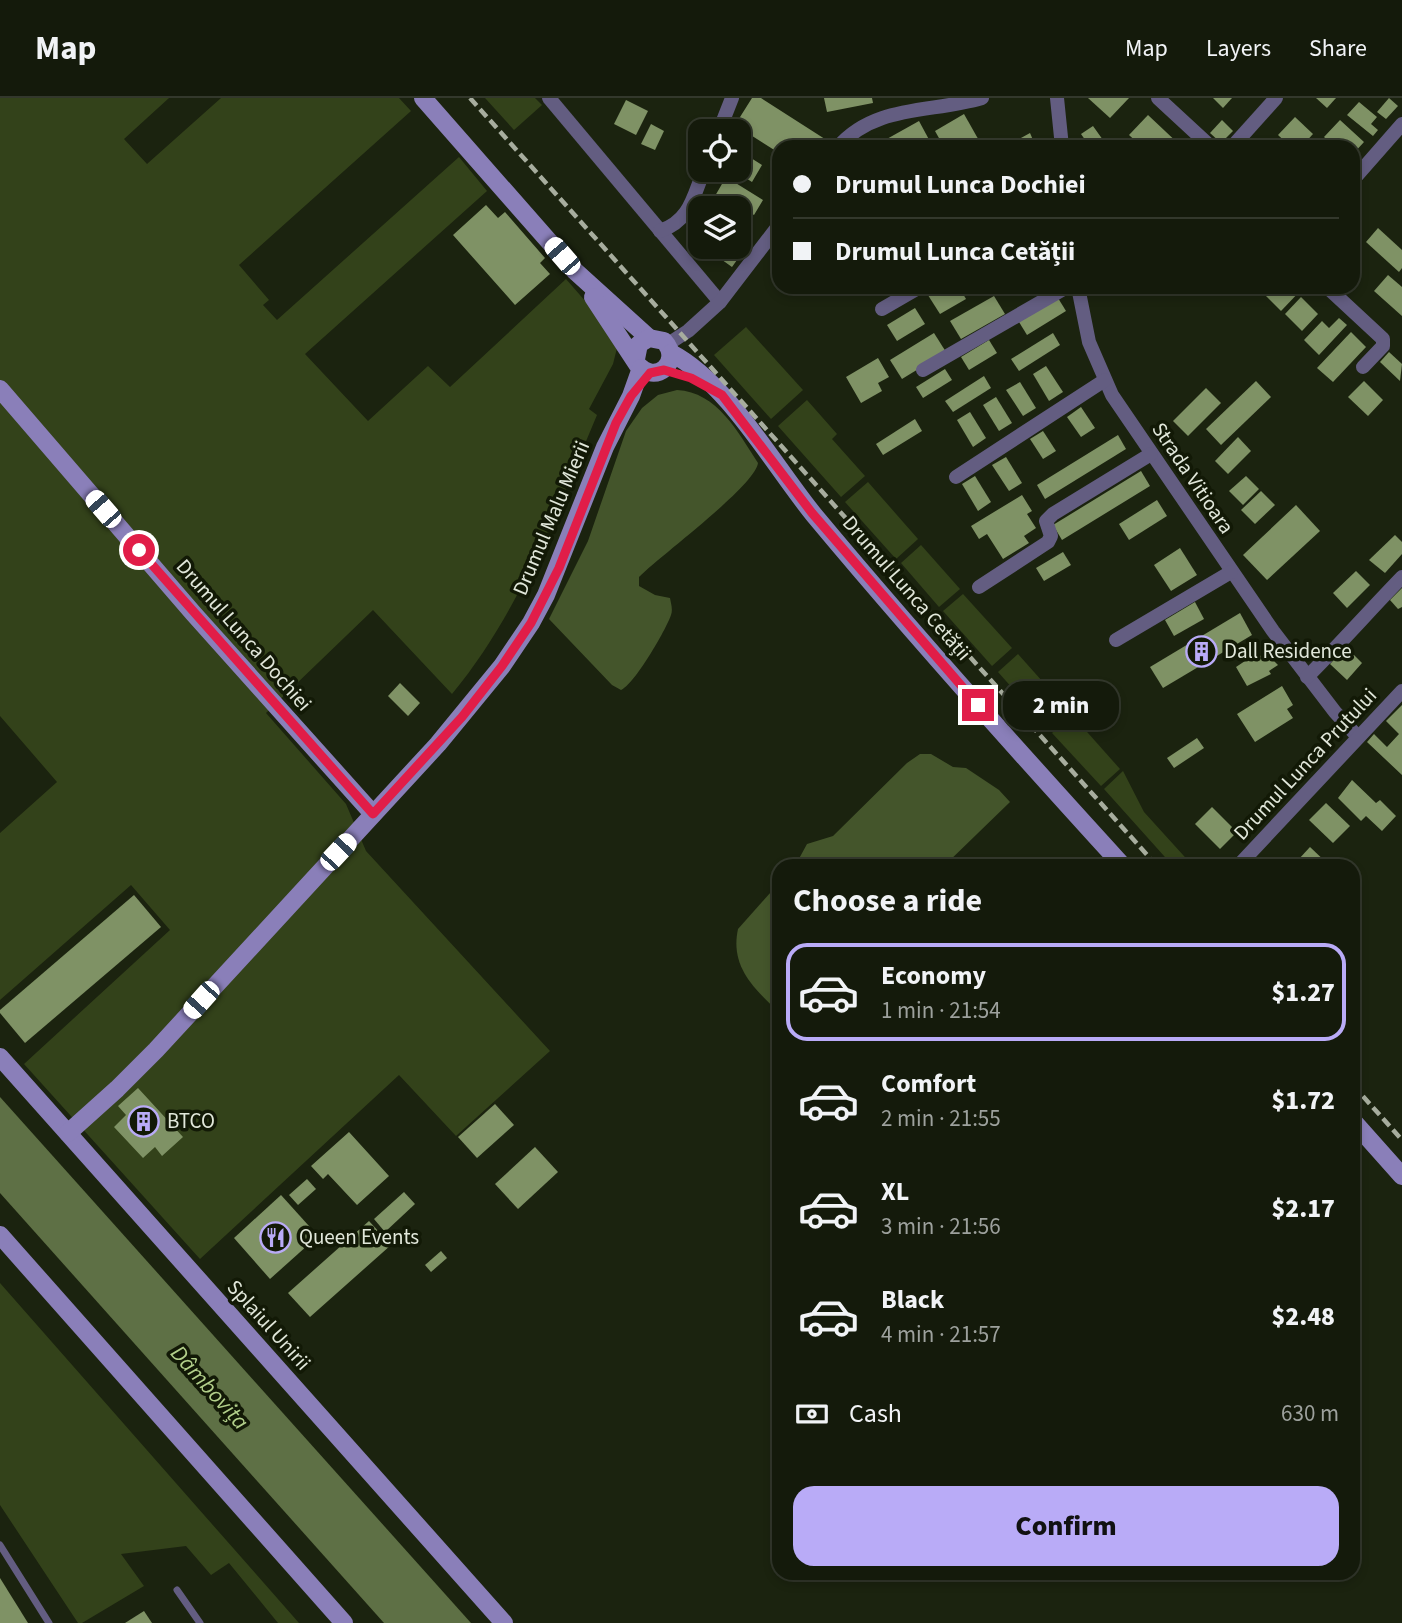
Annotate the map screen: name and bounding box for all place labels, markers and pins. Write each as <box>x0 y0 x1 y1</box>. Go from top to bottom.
building icon: Dall Residence <box>1184 634 1218 668</box>
place label: Dall Residence <box>1224 636 1352 666</box>
building icon: BTCO <box>127 1104 161 1138</box>
place label: BTCO <box>167 1106 215 1136</box>
restaurant icon: Queen Events <box>259 1220 293 1254</box>
place label: Queen Events <box>299 1222 419 1252</box>

